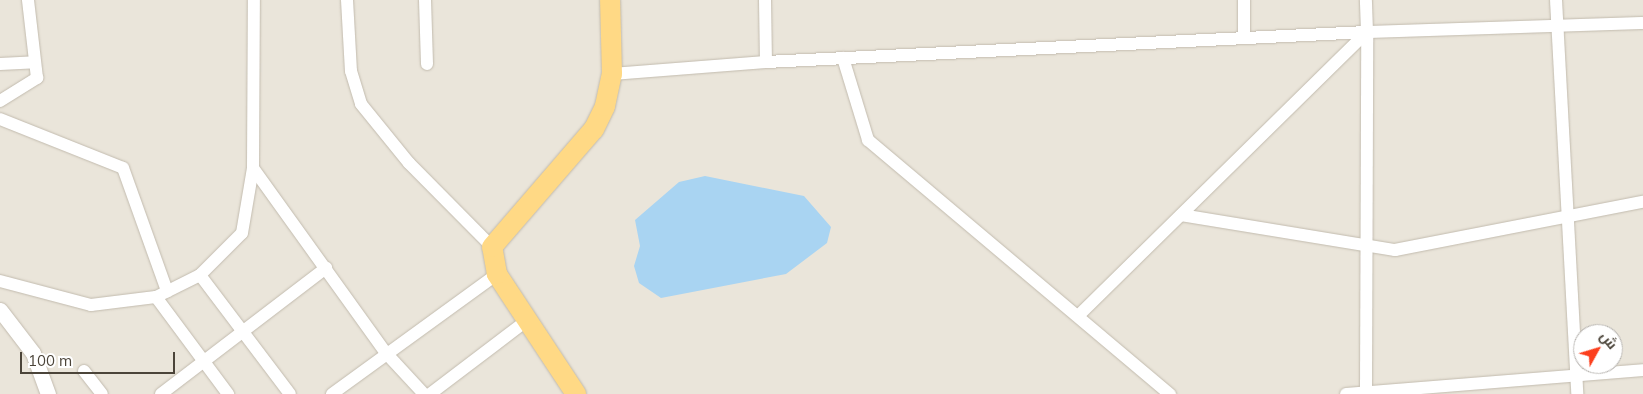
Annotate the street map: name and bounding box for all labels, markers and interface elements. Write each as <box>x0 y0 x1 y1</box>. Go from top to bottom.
north arrow <box>1573 324 1623 374</box>
text: ش <box>1596 328 1622 353</box>
scale bar <box>22 342 178 374</box>
text: 100 m <box>28 351 72 370</box>

